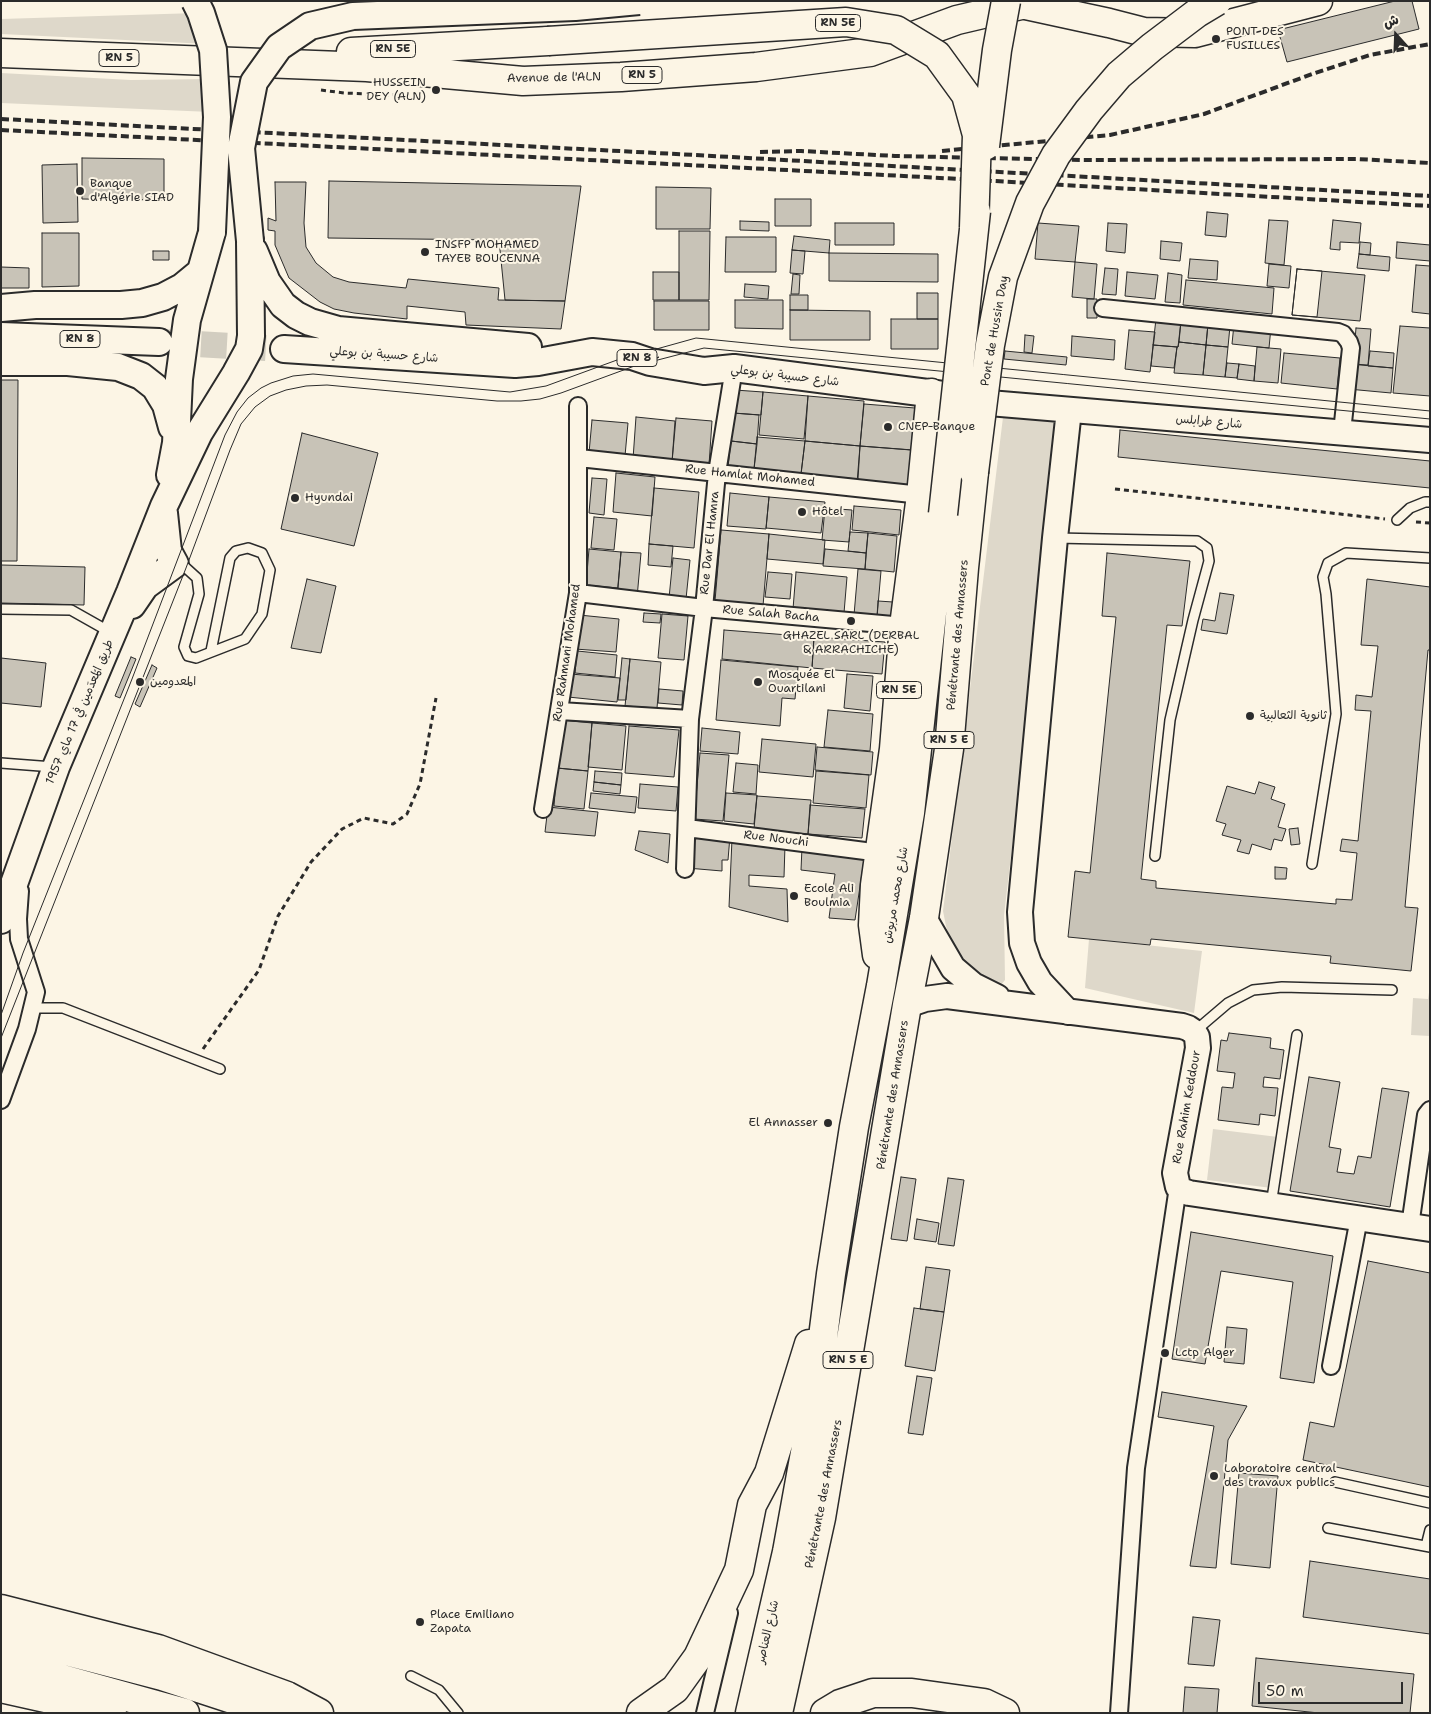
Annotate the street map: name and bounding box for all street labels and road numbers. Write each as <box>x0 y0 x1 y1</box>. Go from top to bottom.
road number: RN 5E <box>816 14 860 32</box>
road number: RN 5E <box>370 41 416 58</box>
road number: RN 5 <box>99 49 139 66</box>
road number: RN 5 <box>622 66 662 84</box>
street label: Avenue de l'ALN <box>507 70 601 86</box>
street label: Pont de Hussin Day <box>978 275 1012 387</box>
road number: RN 8 <box>60 330 100 348</box>
street label: شارع حسيبة بن بوعلي <box>329 344 439 366</box>
road number: RN 8 <box>617 349 657 366</box>
street label: شارع حسيبة بن بوعلي <box>730 362 840 390</box>
street label: شارع طرابلس <box>1175 412 1243 432</box>
street label: Rue Hamlat Mohamed <box>684 462 816 490</box>
street label: Rue Dar El Hamra <box>697 490 723 596</box>
street label: Pénétrante des Annassers <box>944 559 972 711</box>
street label: Rue Rahmani Mohamed <box>550 583 584 723</box>
street label: Rue Salah Bacha <box>722 603 820 625</box>
street label: طريق المُعدَمين في 17 ماي 1957 <box>43 638 117 786</box>
road number: RN 5E <box>876 682 922 698</box>
road number: RN 5 E <box>924 732 974 748</box>
street label: Rue Nouchi <box>743 828 809 850</box>
street label: شارع محمد مربوش <box>880 845 912 945</box>
street label: Pénétrante des Annassers <box>874 1019 912 1171</box>
street label: Rue Rahim Keddour <box>1170 1049 1204 1165</box>
road number: RN 5 E <box>823 1352 873 1368</box>
street label: Pénétrante des Annassers <box>802 1418 846 1570</box>
street label: شارع العناصر <box>754 1599 782 1665</box>

